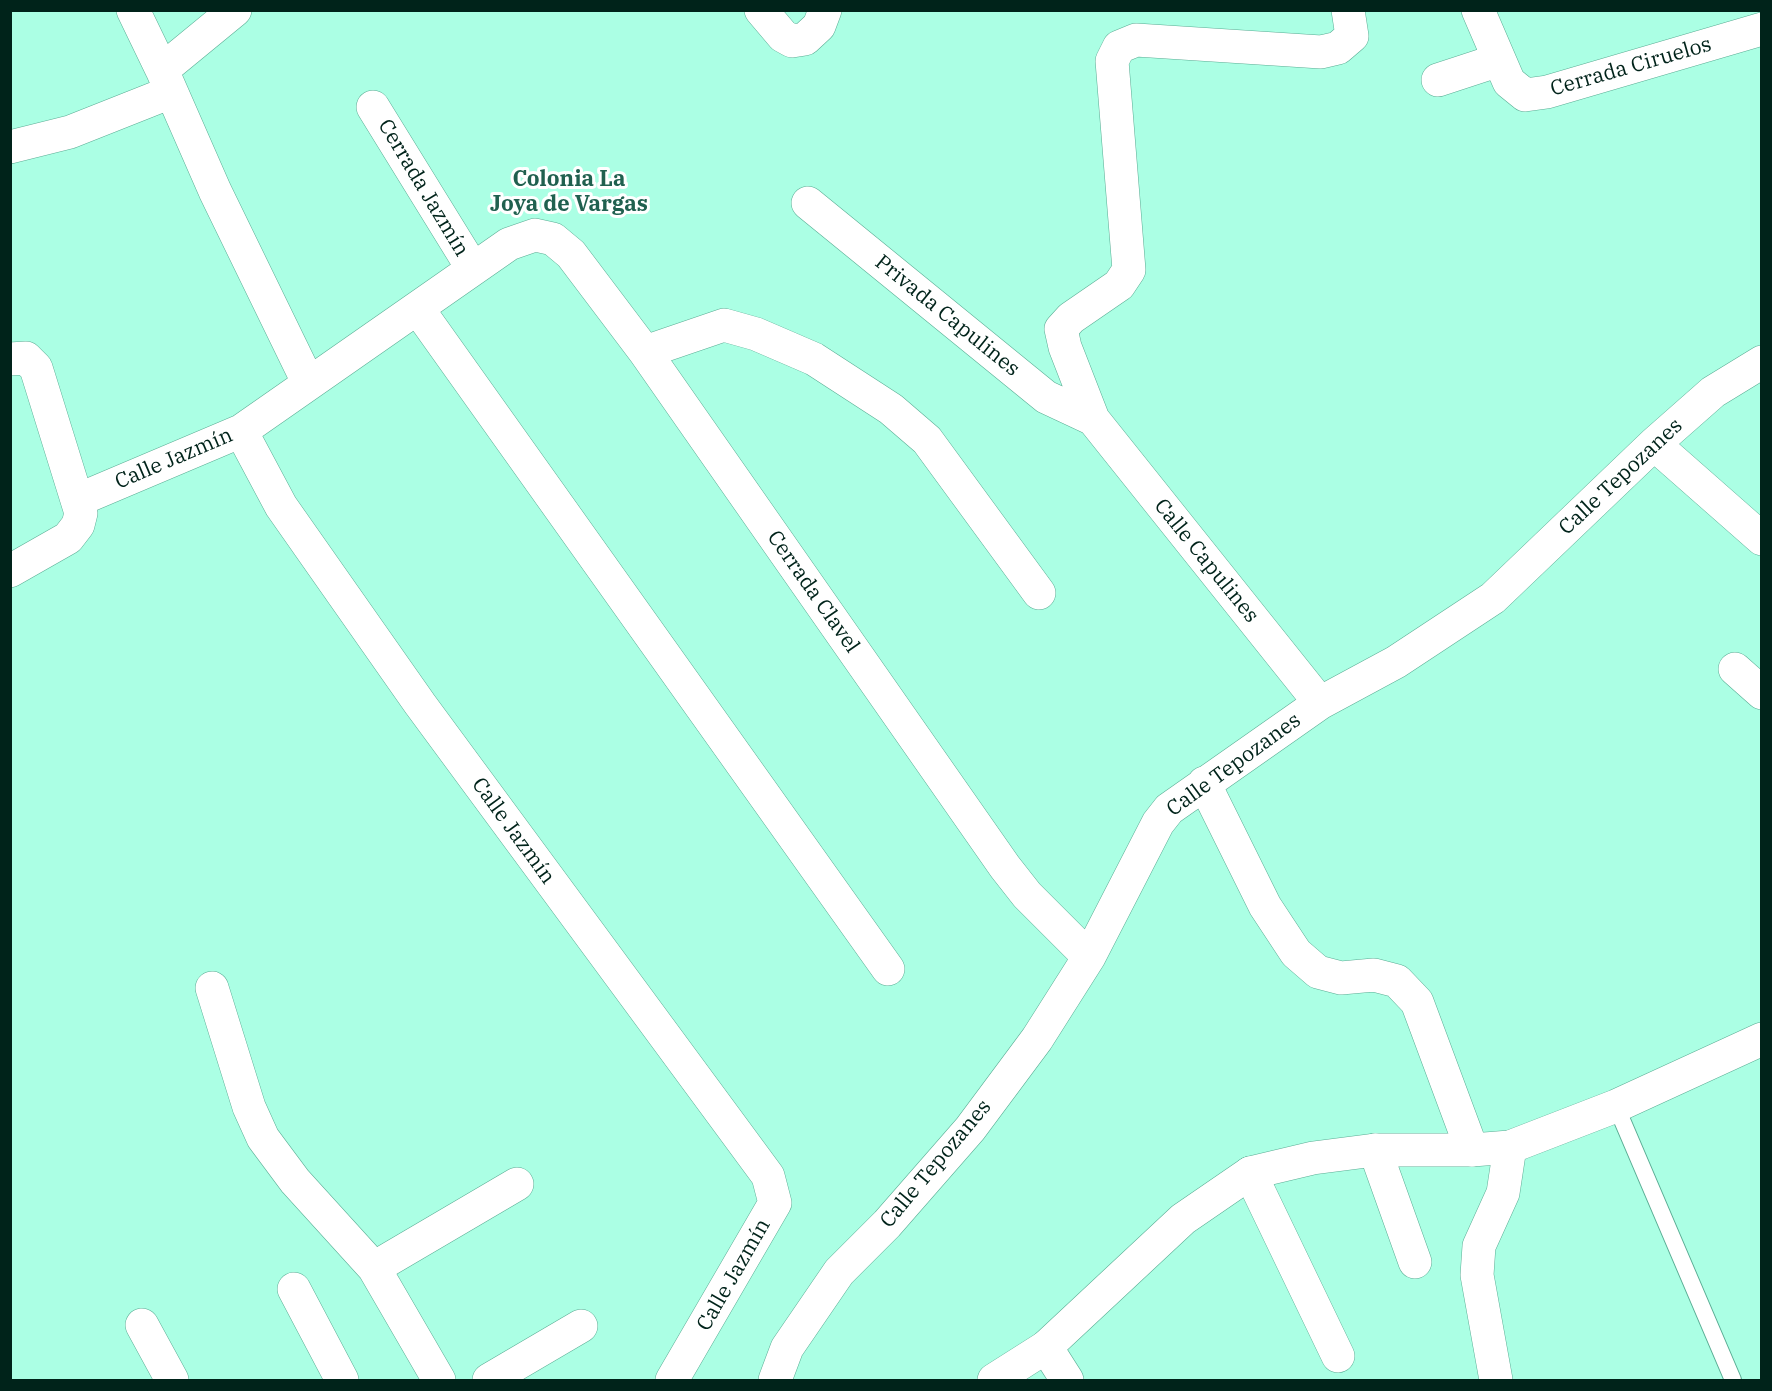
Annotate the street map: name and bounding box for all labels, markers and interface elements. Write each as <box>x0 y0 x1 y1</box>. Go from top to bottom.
street label: Cerrada Ciruelos <box>1548 32 1714 102</box>
street label: Cerrada Jazmín <box>372 115 474 261</box>
district label: Colonia La Joya de Vargas <box>490 167 648 218</box>
street label: Privada Capulines <box>870 250 1024 382</box>
street label: Calle Tepozanes <box>1554 413 1688 541</box>
street label: Calle Jazmín <box>111 423 237 495</box>
street label: Calle Capulines <box>1148 494 1264 628</box>
street label: Cerrada Clavel <box>762 526 864 658</box>
street label: Calle Tepozanes <box>1162 708 1306 822</box>
street label: Calle Jazmín <box>466 773 560 889</box>
street label: Calle Tepozanes <box>875 1095 997 1233</box>
street label: Calle Jazmín <box>692 1214 776 1336</box>

